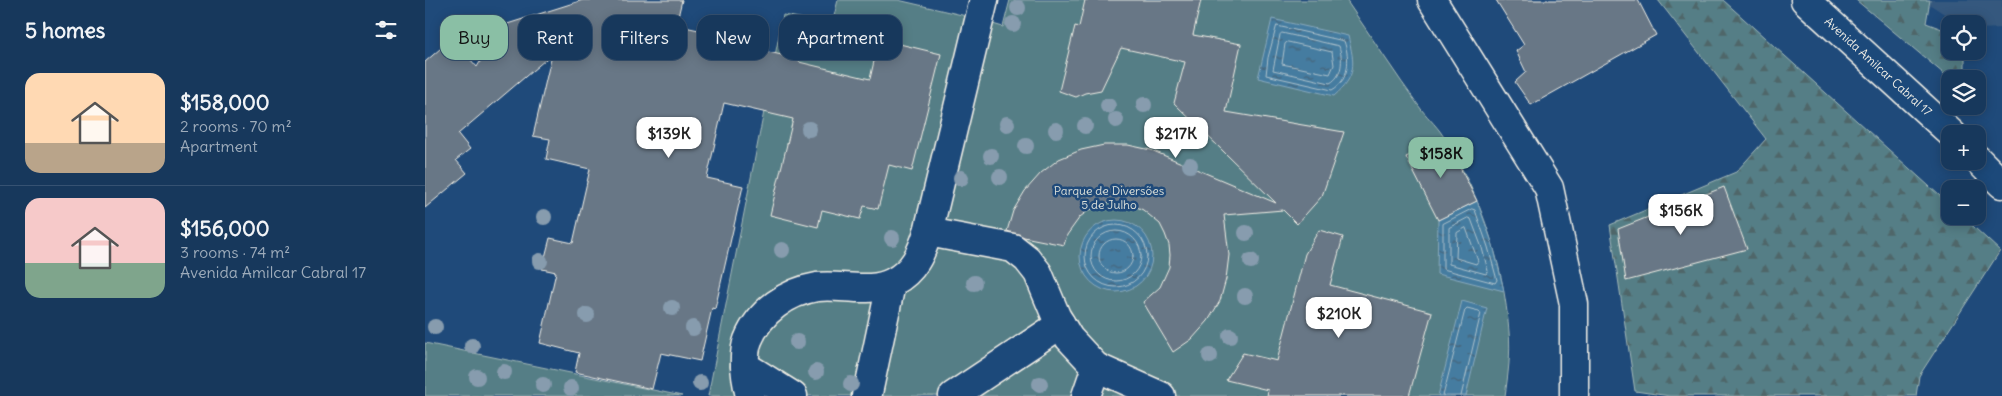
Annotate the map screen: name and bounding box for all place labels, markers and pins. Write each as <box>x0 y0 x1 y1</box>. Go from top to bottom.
pin: $139K <box>634 116 704 159</box>
pin: $217K <box>1141 116 1211 159</box>
pin: $158K <box>1406 136 1476 179</box>
pin: $156K <box>1646 194 1716 236</box>
pin: $210K <box>1304 296 1374 339</box>

